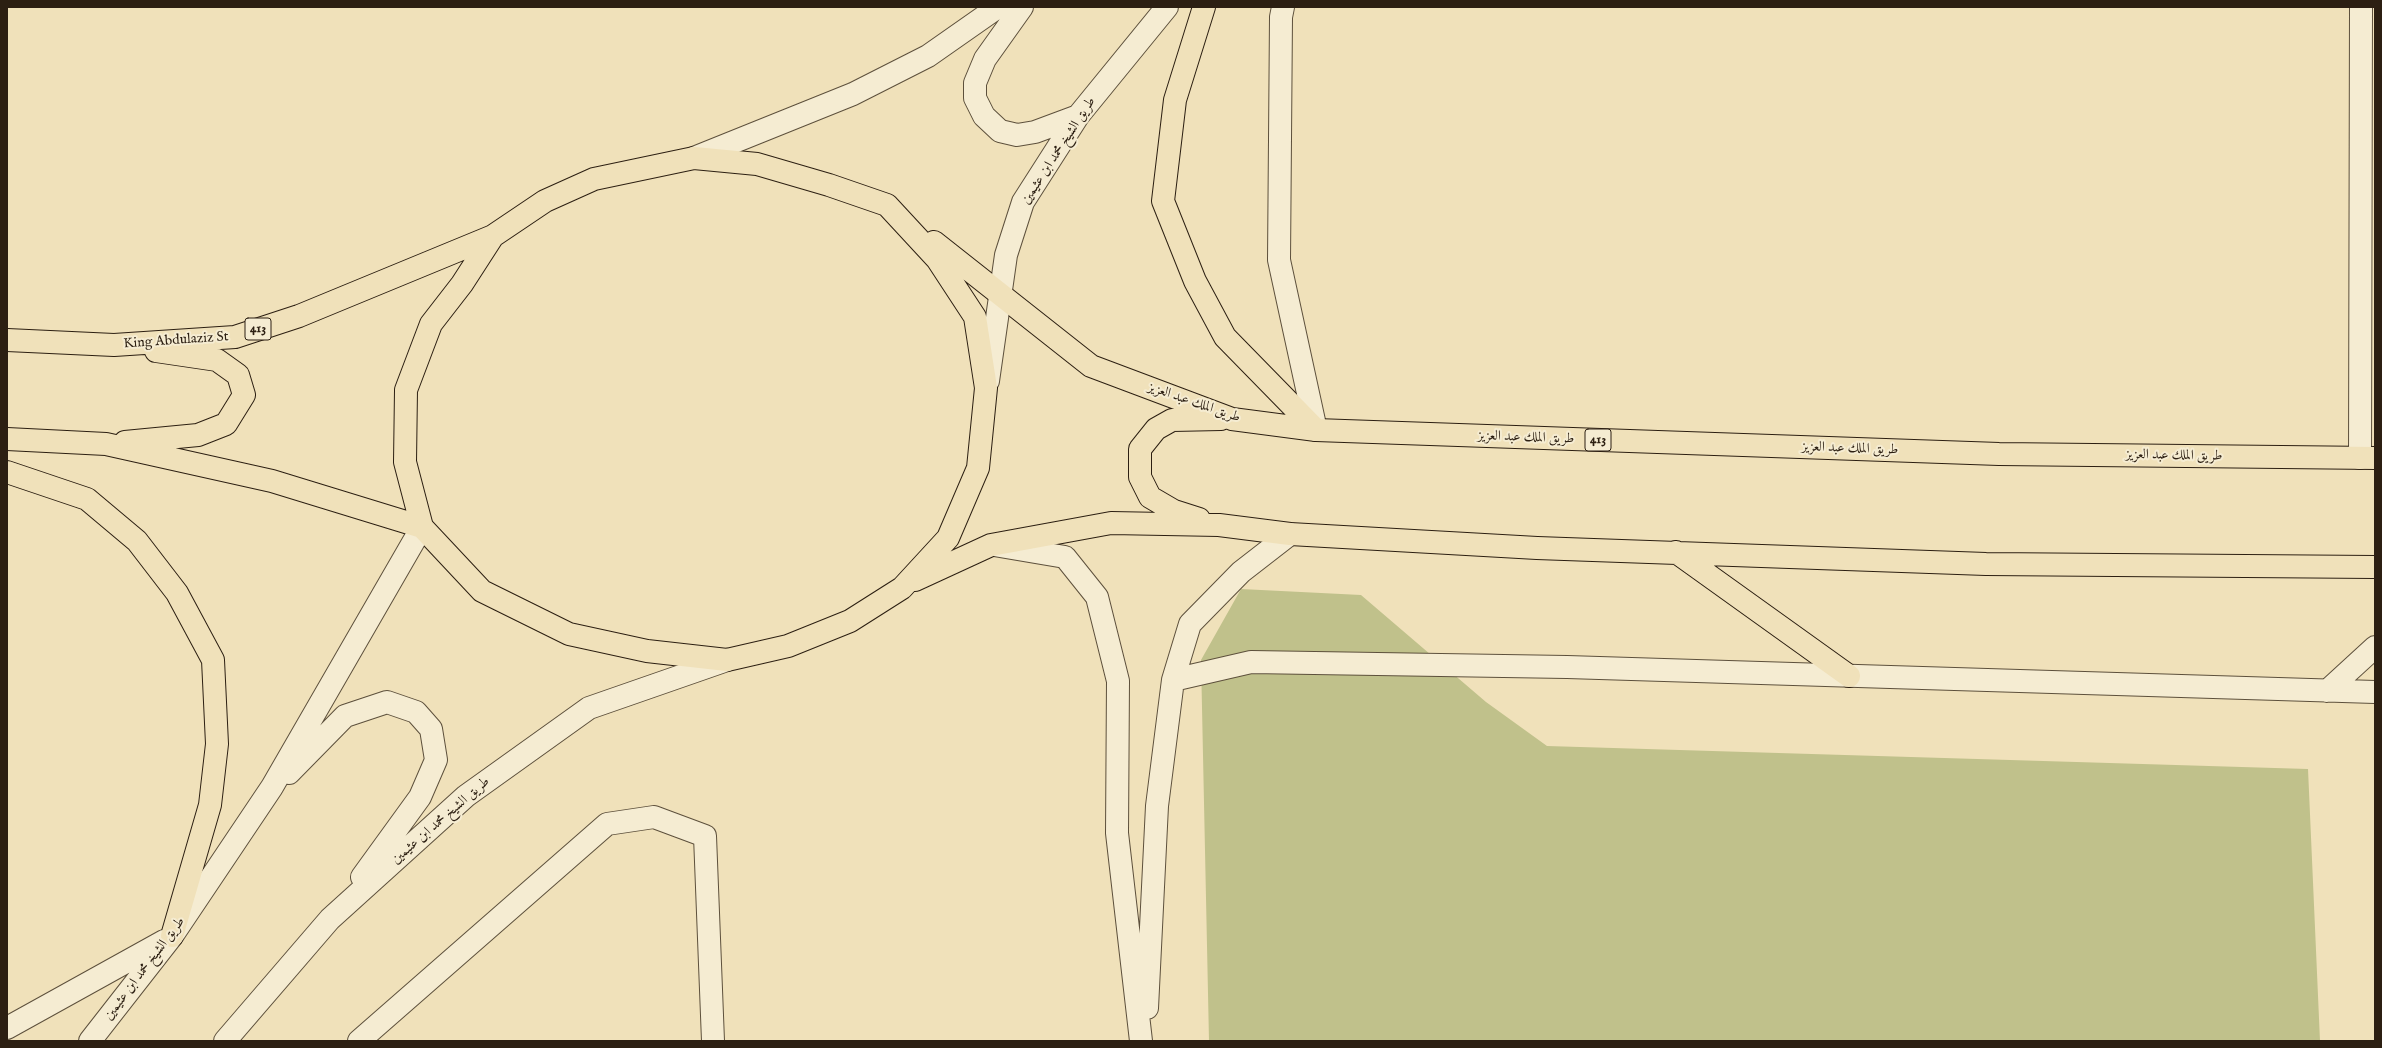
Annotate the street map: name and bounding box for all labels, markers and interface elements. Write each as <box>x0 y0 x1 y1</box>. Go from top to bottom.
street label: طريق الشيخ محمد ابن عثيمين <box>1018 94 1100 208</box>
road number: 413 <box>245 318 271 340</box>
street label: King Abdulaziz St <box>123 329 229 353</box>
street label: طريق الملك عبد العزيز <box>1145 379 1243 427</box>
street label: طريق الملك عبد العزيز <box>1477 428 1575 448</box>
road number: 413 <box>1585 429 1611 451</box>
street label: طريق الملك عبد العزيز <box>1801 439 1899 459</box>
street label: طريق الملك عبد العزيز <box>2125 447 2223 465</box>
street label: طريق الشيخ محمد ابن عثيمين <box>388 774 494 868</box>
street label: طريق الشيخ محمد ابن عثيمين <box>101 914 189 1024</box>

